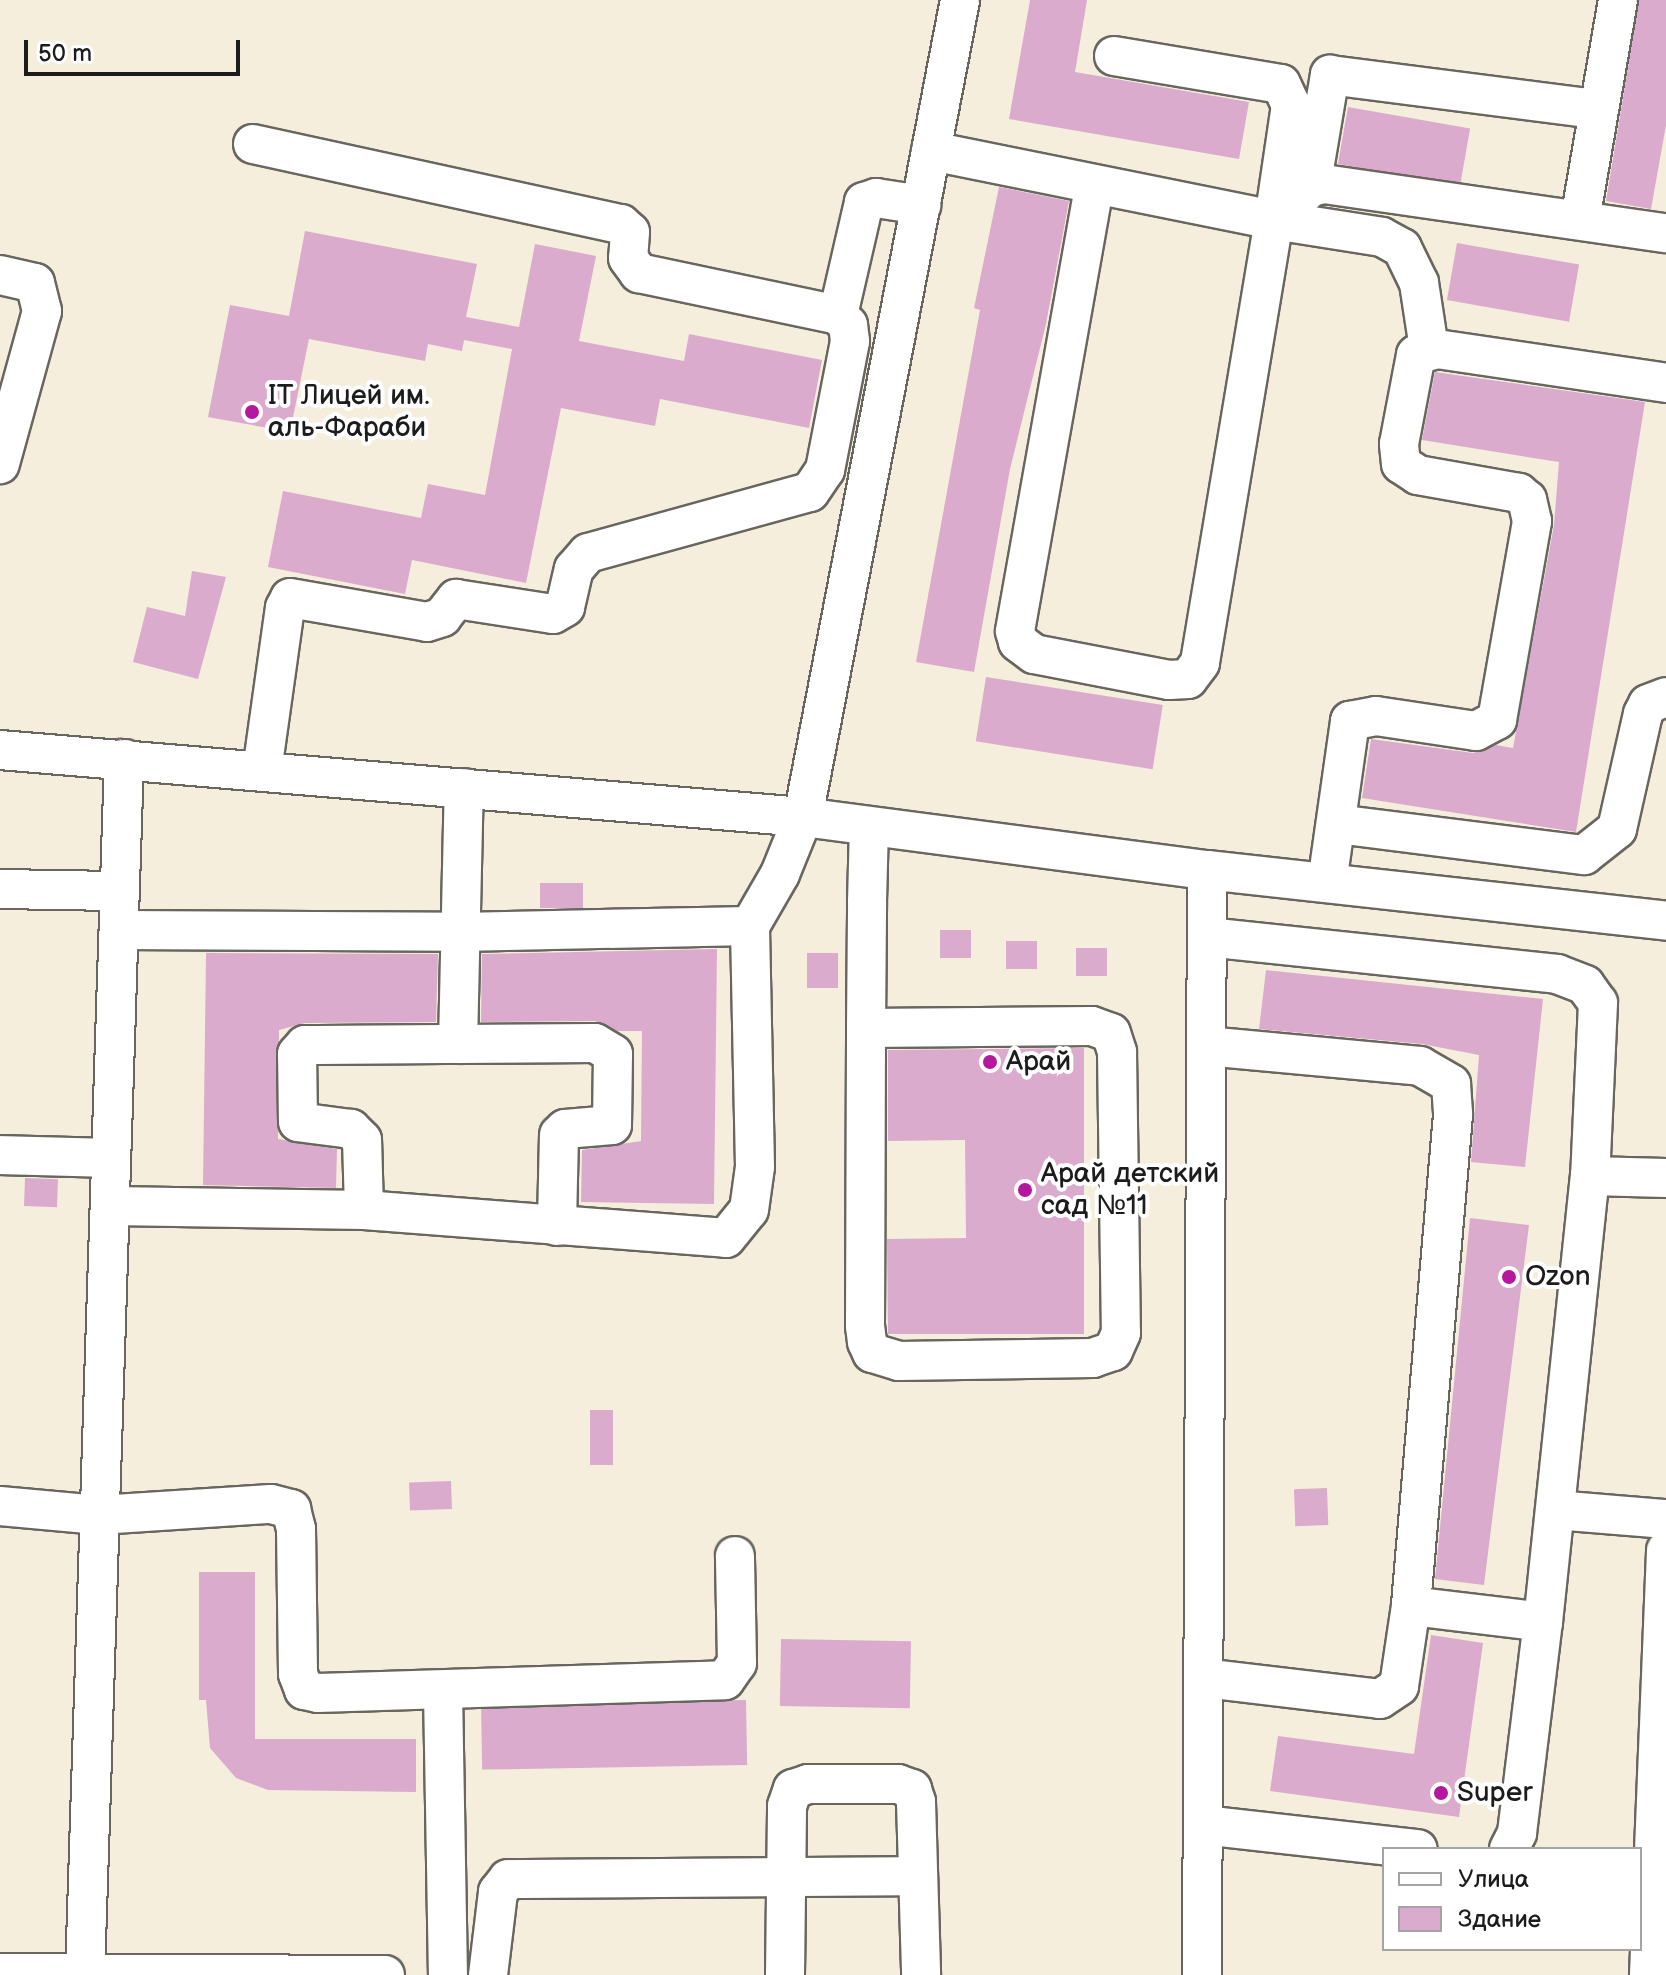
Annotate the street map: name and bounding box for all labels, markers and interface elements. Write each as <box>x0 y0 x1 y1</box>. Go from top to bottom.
scale bar <box>28 24 244 74</box>
text: 50 m <box>38 39 92 68</box>
place label: IT Лицей им. аль-Фараби <box>268 379 430 445</box>
marker: IT Лицей им. аль-Фараби <box>243 403 261 421</box>
place label: Арай <box>1006 1045 1071 1079</box>
marker: Арай <box>981 1053 999 1071</box>
place label: Арай детский сад №11 <box>1041 1157 1219 1223</box>
marker: Арай детский сад №11 <box>1016 1181 1034 1199</box>
place label: Ozon <box>1525 1260 1591 1294</box>
marker: Ozon <box>1500 1268 1518 1286</box>
place label: Super <box>1457 1776 1532 1810</box>
marker: Super <box>1432 1784 1450 1802</box>
legend <box>1382 1847 1642 1951</box>
text: Улица <box>1458 1865 1529 1894</box>
text: Здание <box>1458 1905 1541 1934</box>

